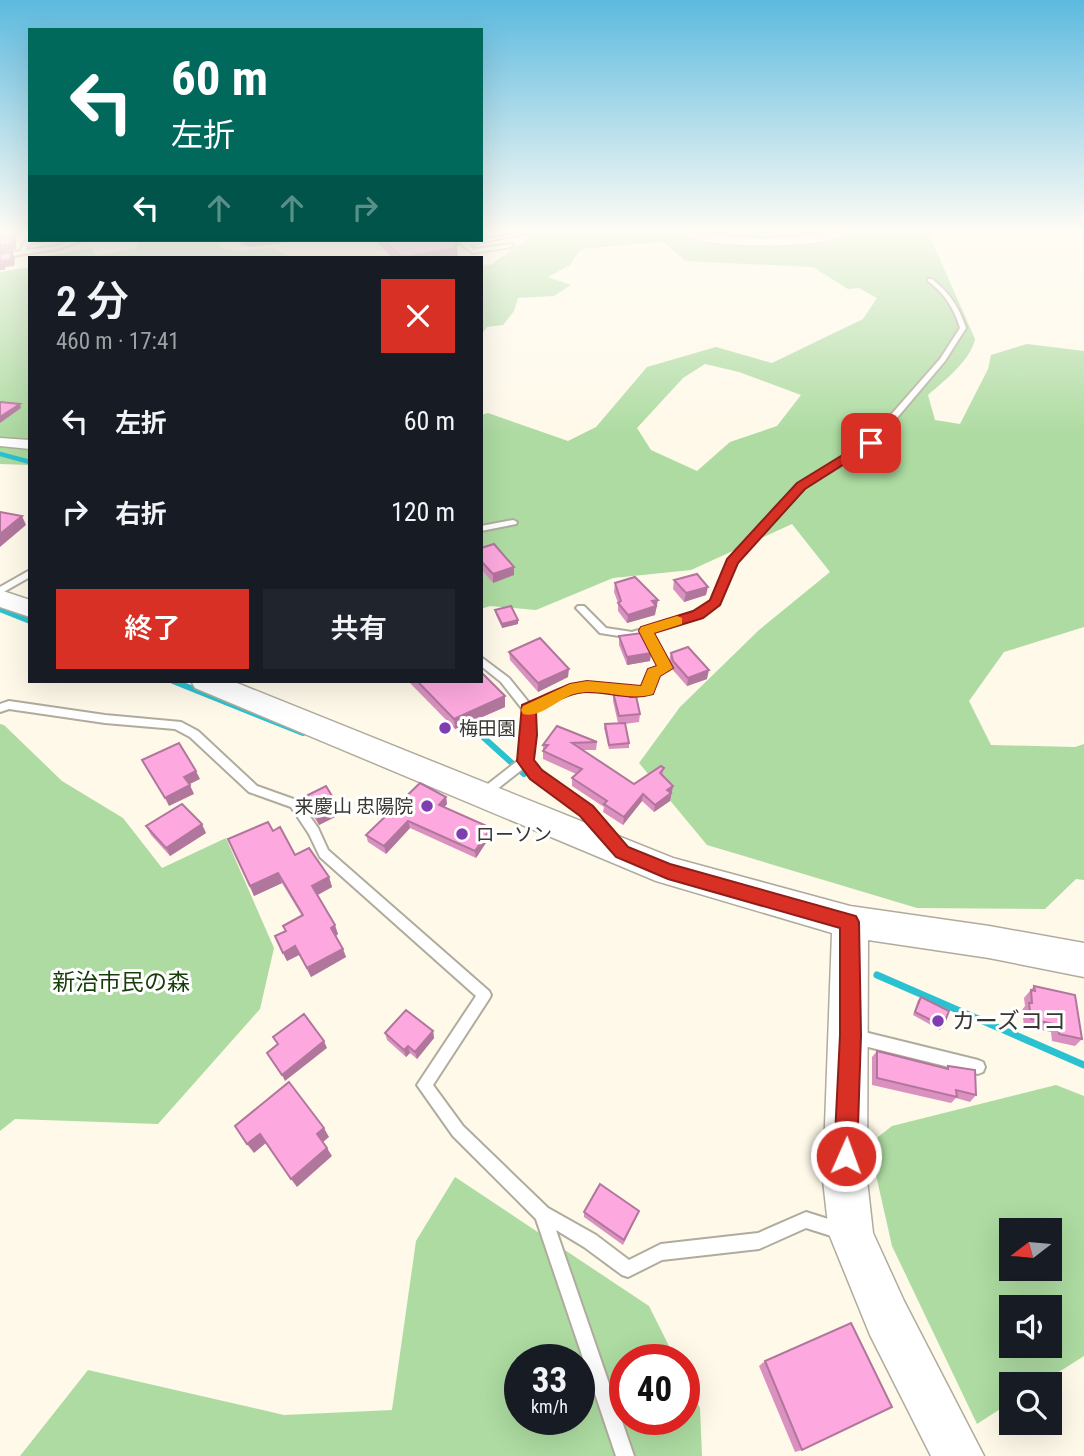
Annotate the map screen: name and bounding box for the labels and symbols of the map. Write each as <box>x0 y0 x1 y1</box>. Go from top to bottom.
pin <box>841 413 901 473</box>
place label: 梅田園 <box>459 717 516 740</box>
marker: 梅田園 <box>437 720 453 736</box>
place label: 来慶山 忠陽院 <box>295 795 413 818</box>
marker: 来慶山 忠陽院 <box>419 798 435 814</box>
place label: ローソン <box>476 823 552 846</box>
marker: ローソン <box>454 826 470 842</box>
park label: 新治市民の森 <box>52 969 190 996</box>
place label: カーズココ <box>952 1008 1066 1035</box>
marker: カーズココ <box>930 1013 946 1029</box>
position arrow <box>809 1119 883 1193</box>
north arrow <box>999 1218 1062 1281</box>
speed limit sign: 40 <box>609 1344 700 1435</box>

